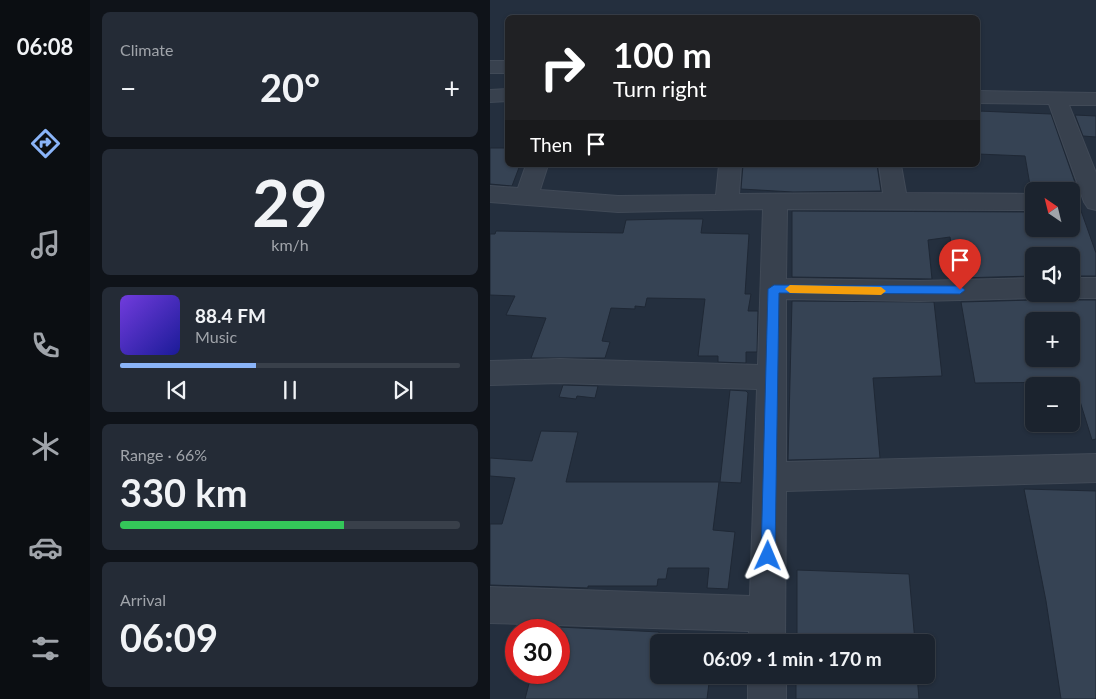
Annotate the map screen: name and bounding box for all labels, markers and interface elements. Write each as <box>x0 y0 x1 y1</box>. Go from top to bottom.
text: 06:08 <box>17 33 73 60</box>
text: 100 m <box>613 33 712 75</box>
icon: right <box>530 35 595 100</box>
text: Climate <box>120 40 173 59</box>
text: 20° <box>260 64 320 110</box>
text: − <box>120 71 136 105</box>
text: + <box>444 71 460 105</box>
text: Turn right <box>613 75 707 102</box>
icon: directions <box>28 126 63 161</box>
icon: arrive <box>582 130 610 158</box>
text: Then <box>530 133 572 156</box>
text: 29 <box>252 163 328 241</box>
north arrow <box>1025 182 1080 238</box>
map controls <box>1025 182 1080 432</box>
icon: music <box>28 227 63 262</box>
text: km/h <box>271 235 309 254</box>
pin <box>939 239 981 290</box>
icon: arrive <box>946 246 974 274</box>
button: sound <box>1025 247 1080 302</box>
text: 88.4 FM <box>195 304 266 327</box>
button: + <box>1025 312 1080 367</box>
text: Music <box>195 327 237 346</box>
icon: phone <box>28 328 63 363</box>
icon: previous <box>163 376 191 404</box>
icon: pause <box>276 376 304 404</box>
icon: next <box>389 376 417 404</box>
button: − <box>1025 377 1080 432</box>
icon: climate <box>28 429 63 464</box>
text: Range · 66% <box>120 445 207 464</box>
text: 330 km <box>120 469 248 515</box>
position arrow <box>741 529 793 581</box>
icon: car <box>28 530 63 565</box>
text: Arrival <box>120 590 166 609</box>
text: 06:09 <box>120 614 218 660</box>
speed limit sign: 30 <box>505 619 570 684</box>
icon: filters <box>28 631 63 666</box>
text: 06:09 · 1 min · 170 m <box>703 647 882 670</box>

